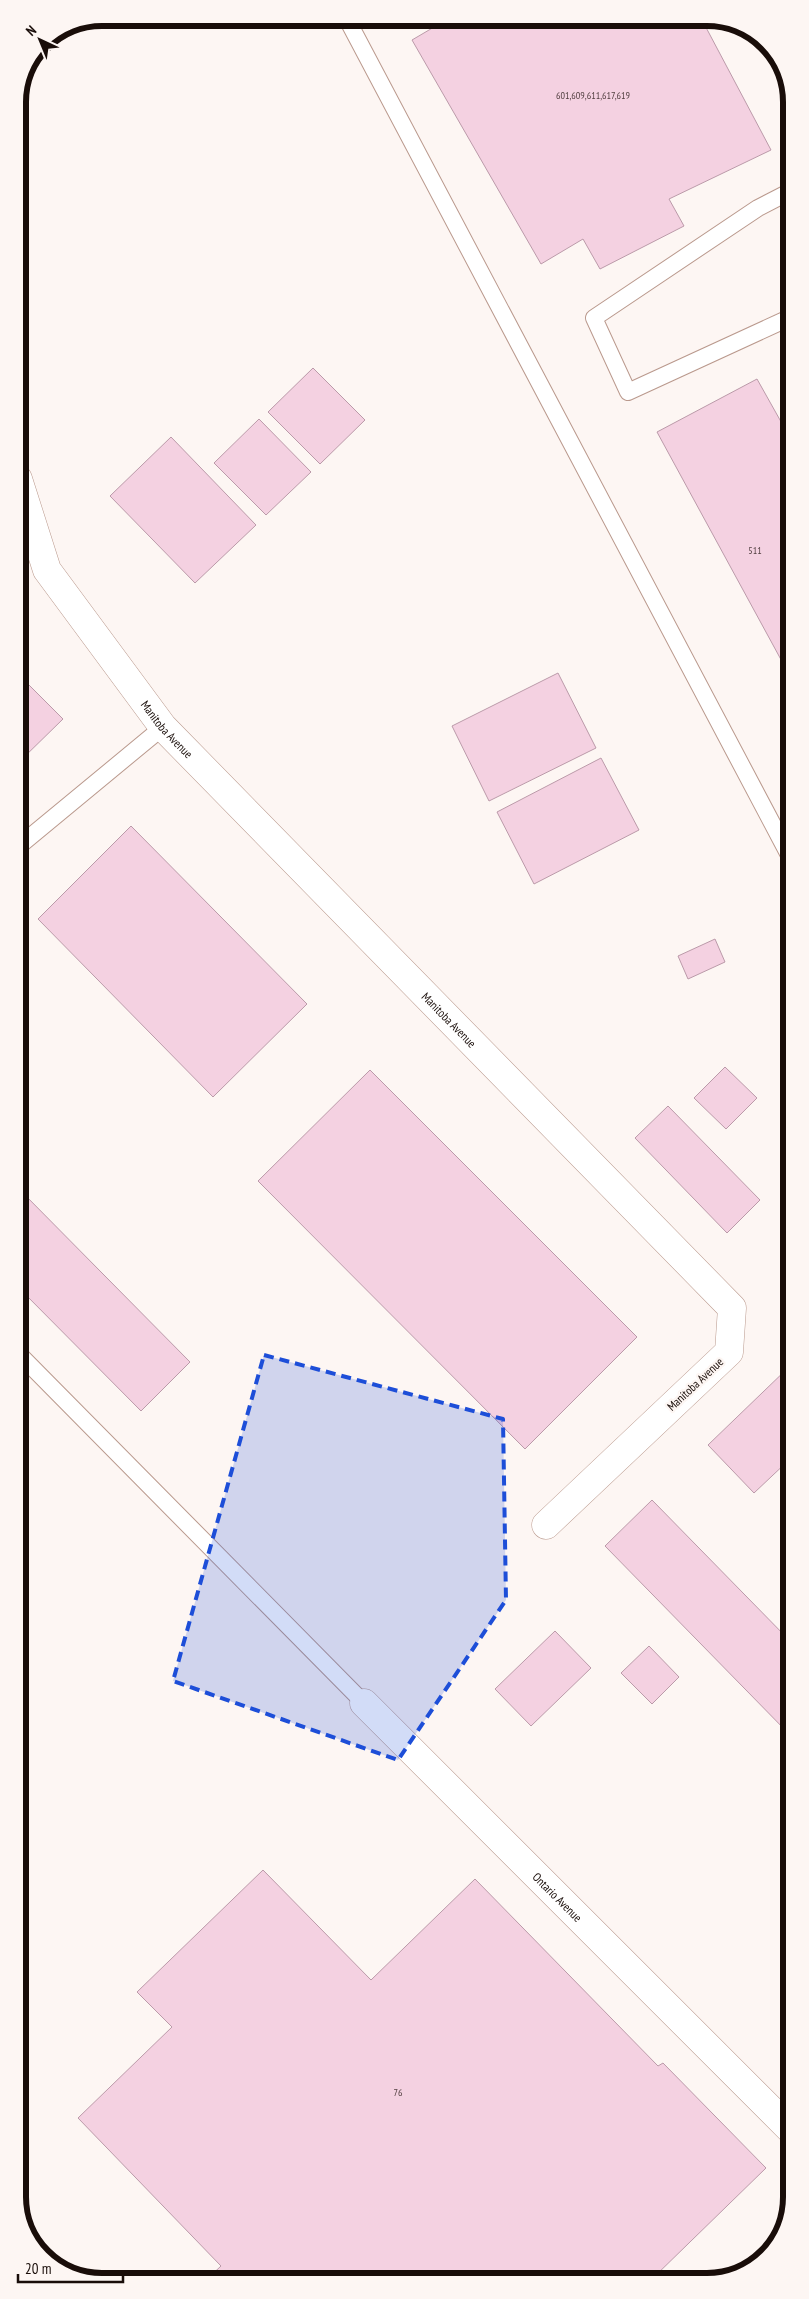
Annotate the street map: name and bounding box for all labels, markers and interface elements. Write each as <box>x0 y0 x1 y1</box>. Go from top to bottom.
north arrow <box>15 15 65 65</box>
text: N <box>22 22 40 40</box>
house number: 601,609,611,617,619 <box>556 89 630 102</box>
house number: 511 <box>748 544 762 557</box>
street label: Manitoba Avenue <box>138 697 196 761</box>
street label: Manitoba Avenue <box>419 989 480 1050</box>
street label: Manitoba Avenue <box>664 1354 726 1414</box>
street label: Ontario Avenue <box>530 1869 586 1925</box>
house number: 76 <box>394 2086 403 2099</box>
scale bar <box>18 2252 122 2284</box>
text: 20 m <box>25 2259 51 2278</box>

